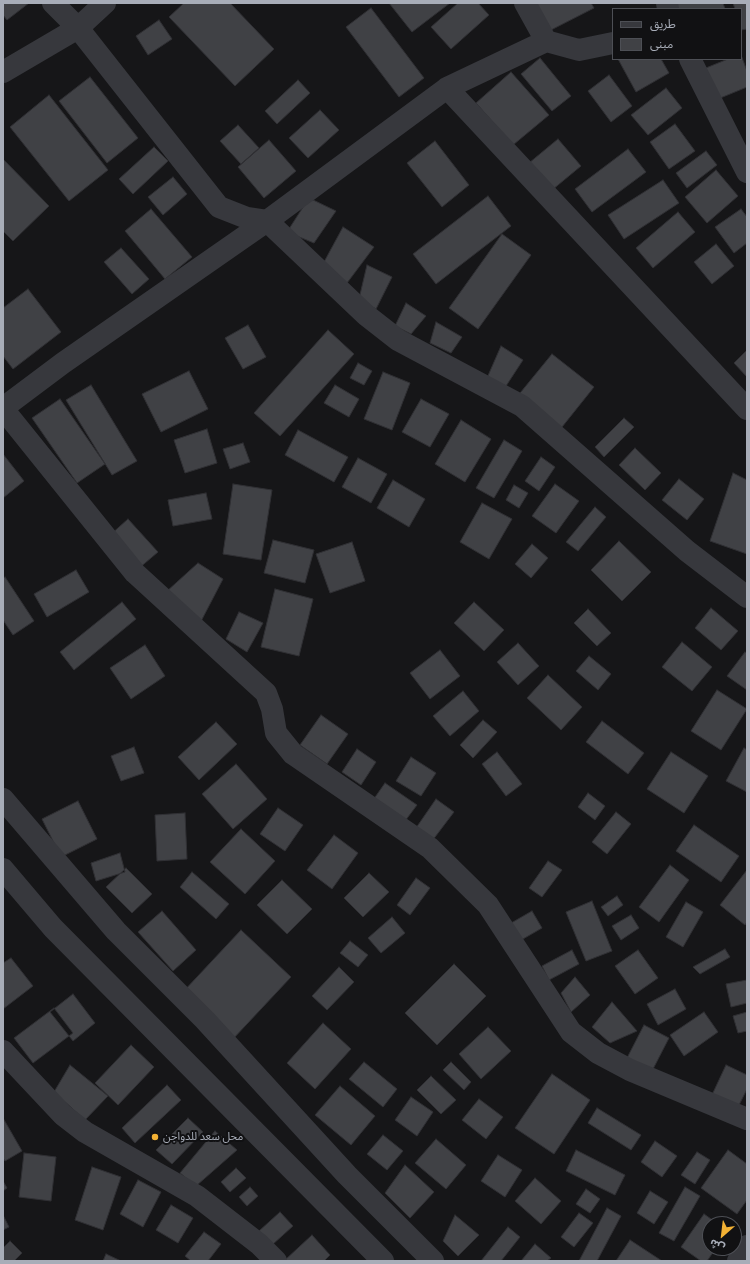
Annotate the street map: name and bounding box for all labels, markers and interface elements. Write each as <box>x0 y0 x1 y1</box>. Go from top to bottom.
legend <box>612 8 742 60</box>
text: طريق <box>650 16 676 31</box>
text: مبنى <box>650 36 673 51</box>
place label: محل سعد للدواجن <box>163 1130 243 1144</box>
marker: محل سعد للدواجن <box>150 1132 160 1142</box>
north arrow <box>702 1216 742 1256</box>
text: ش <box>707 1236 727 1255</box>

